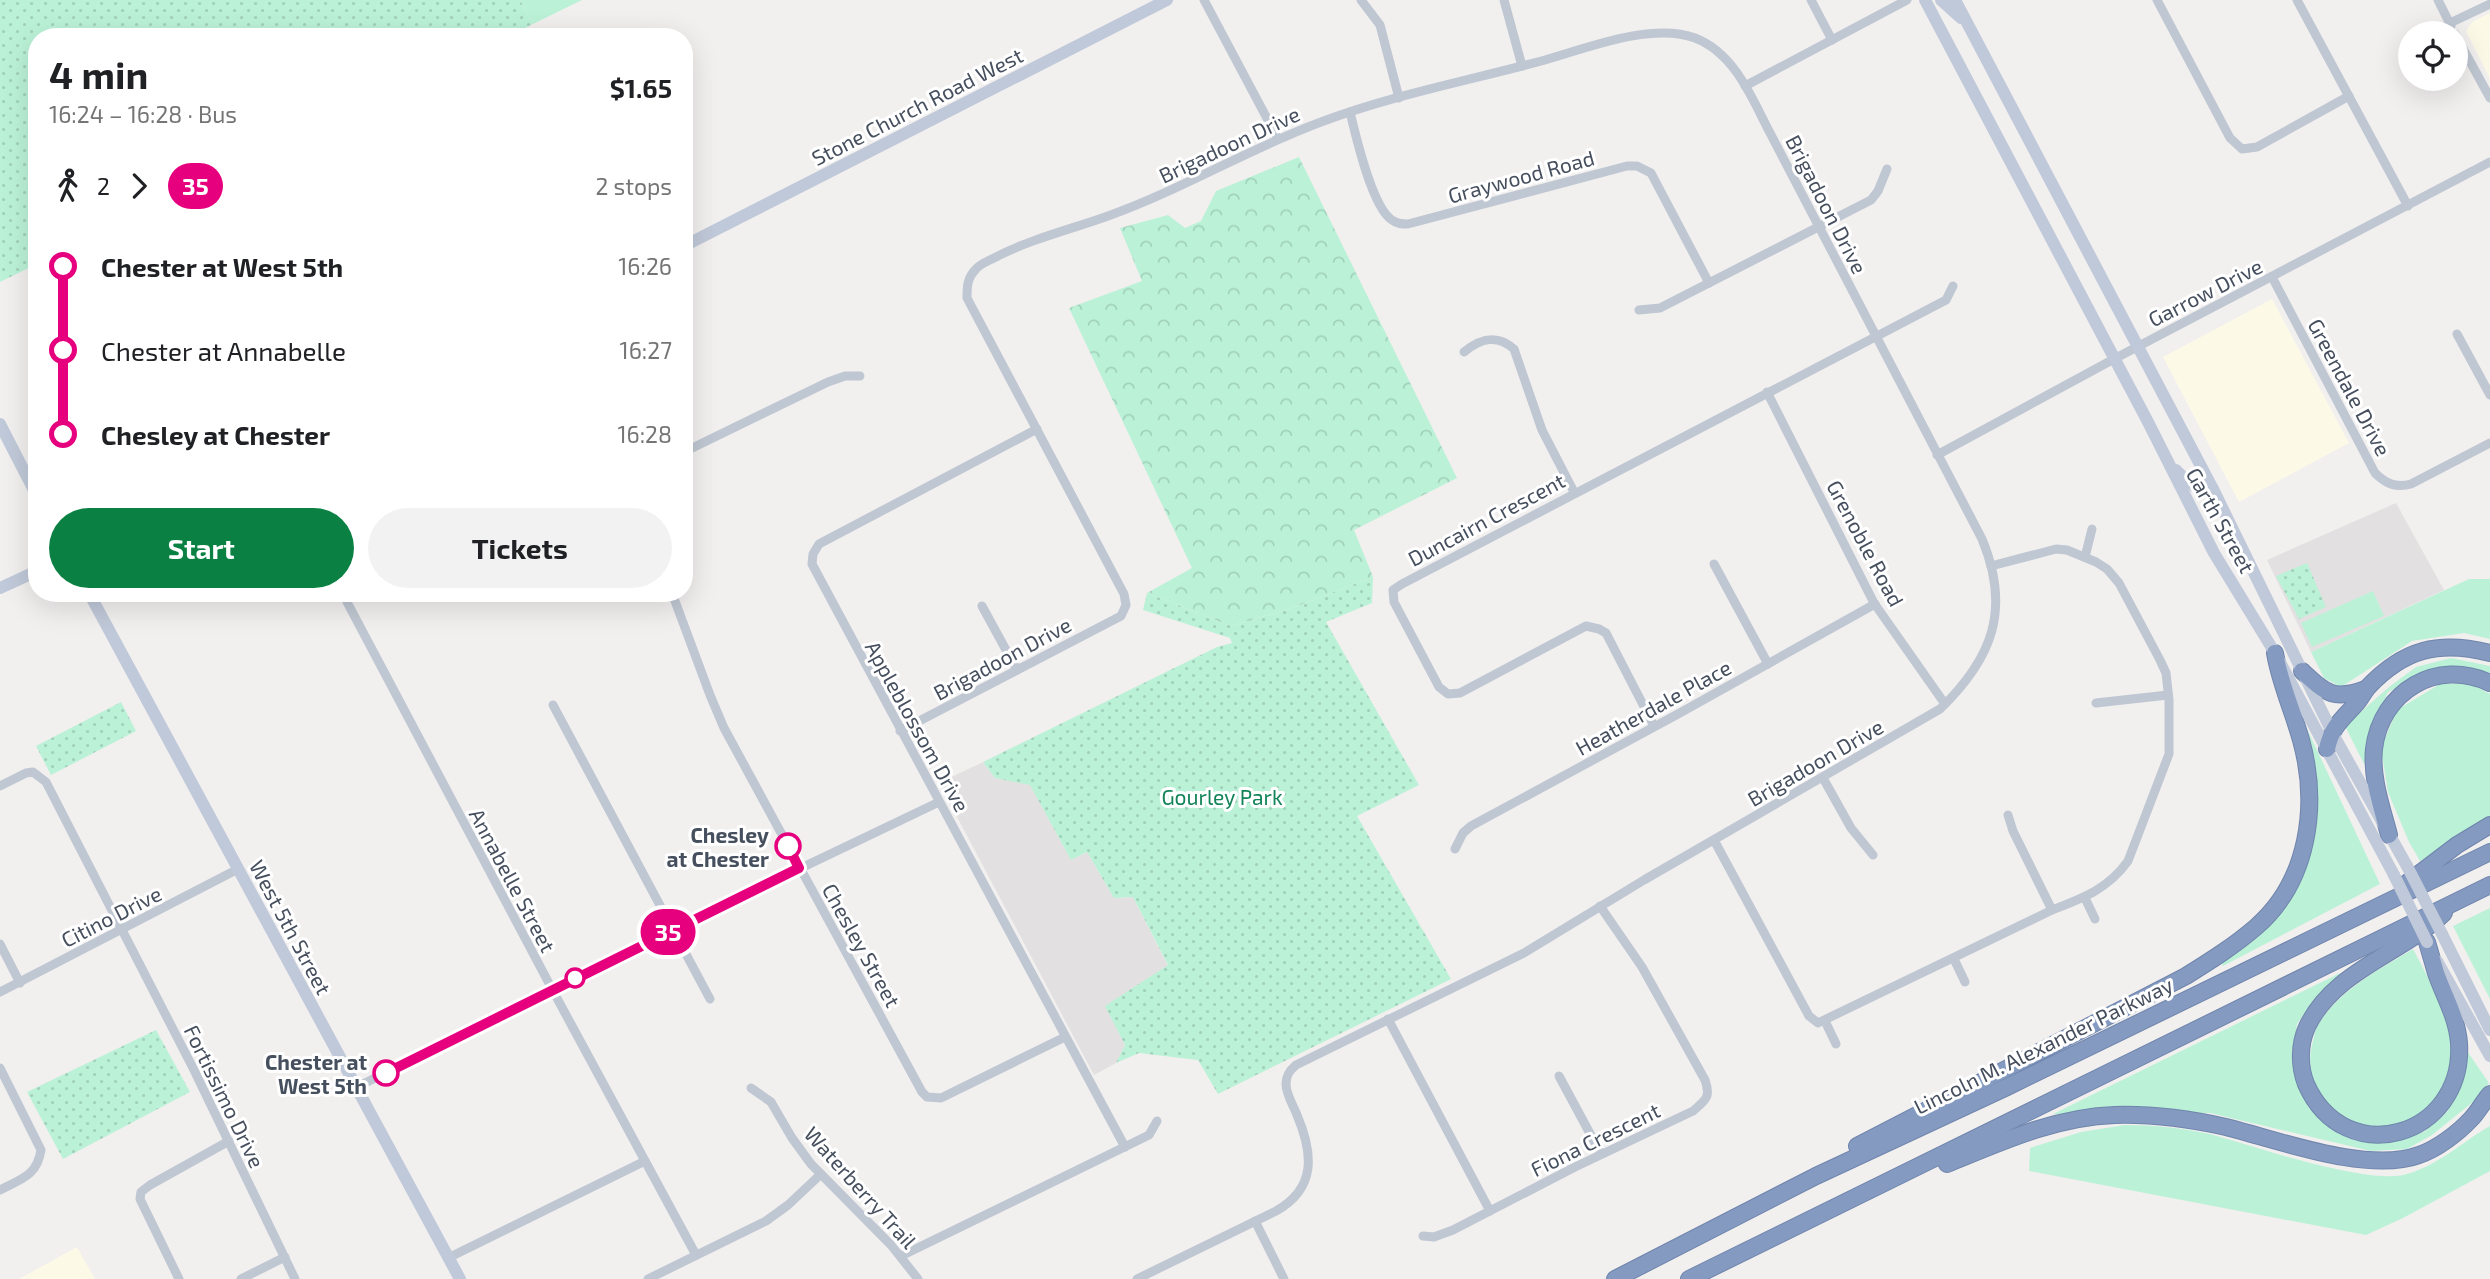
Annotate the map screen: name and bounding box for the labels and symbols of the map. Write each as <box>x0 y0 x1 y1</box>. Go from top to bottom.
street label: Stone Church Road West <box>807 42 1027 170</box>
street label: Brigadoon Drive <box>1155 100 1303 188</box>
street label: Brigadoon Drive <box>1781 130 1873 278</box>
street label: Graywood Road <box>1445 144 1597 208</box>
street label: Garrow Drive <box>2144 253 2266 331</box>
street label: Greendale Drive <box>2303 314 2397 460</box>
street label: Garth Street <box>2182 463 2260 577</box>
street label: Duncairn Crescent <box>1403 467 1569 571</box>
street label: Grenoble Road <box>1822 476 1910 610</box>
street label: Brigadoon Drive <box>929 611 1075 705</box>
street label: Appleblossom Drive <box>861 636 975 816</box>
street label: Heatherdale Place <box>1571 654 1735 760</box>
street label: Brigadoon Drive <box>1743 713 1887 811</box>
park label: Gourley Park <box>1161 784 1283 809</box>
street label: Annabelle Street <box>465 804 561 956</box>
place label: Chesley at Chester <box>666 822 769 871</box>
marker: Chesley at Chester <box>775 833 801 859</box>
street label: West 5th Street <box>245 855 337 999</box>
street label: Chesley Street <box>818 879 906 1011</box>
street label: Citino Drive <box>57 880 165 952</box>
line badge: 35 <box>636 909 700 955</box>
unlabelled marker <box>565 968 585 988</box>
street label: Lincoln M. Alexander Parkway <box>1909 971 2177 1119</box>
street label: Fortissimo Drive <box>180 1020 270 1172</box>
place label: Chester at West 5th <box>265 1049 367 1098</box>
marker: Chester at West 5th <box>373 1060 399 1086</box>
street label: Fiona Crescent <box>1526 1097 1664 1181</box>
street label: Waterberry Trail <box>800 1121 923 1254</box>

